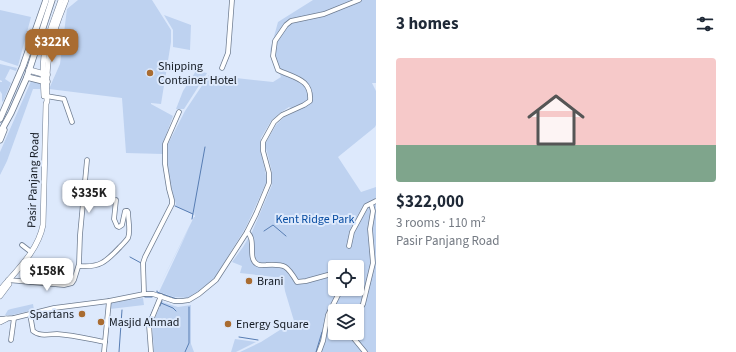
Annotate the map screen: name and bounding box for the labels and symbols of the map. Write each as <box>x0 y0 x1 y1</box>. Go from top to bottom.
pin: $322K <box>24 29 80 63</box>
place label: Shipping Container Hotel <box>158 58 237 89</box>
marker: Shipping Container Hotel <box>145 68 155 78</box>
street label: Pasir Panjang Road <box>23 132 44 228</box>
pin: $335K <box>61 180 117 214</box>
park label: Kent Ridge Park <box>276 211 355 228</box>
pin: $158K <box>19 258 75 292</box>
place label: Brani <box>257 273 284 290</box>
marker: Brani <box>244 276 254 286</box>
place label: Spartans <box>29 306 74 323</box>
marker: Spartans <box>77 309 87 319</box>
place label: Masjid Ahmad <box>109 314 179 331</box>
place label: Energy Square <box>236 316 309 333</box>
marker: Masjid Ahmad <box>96 317 106 327</box>
marker: Energy Square <box>223 319 233 329</box>

